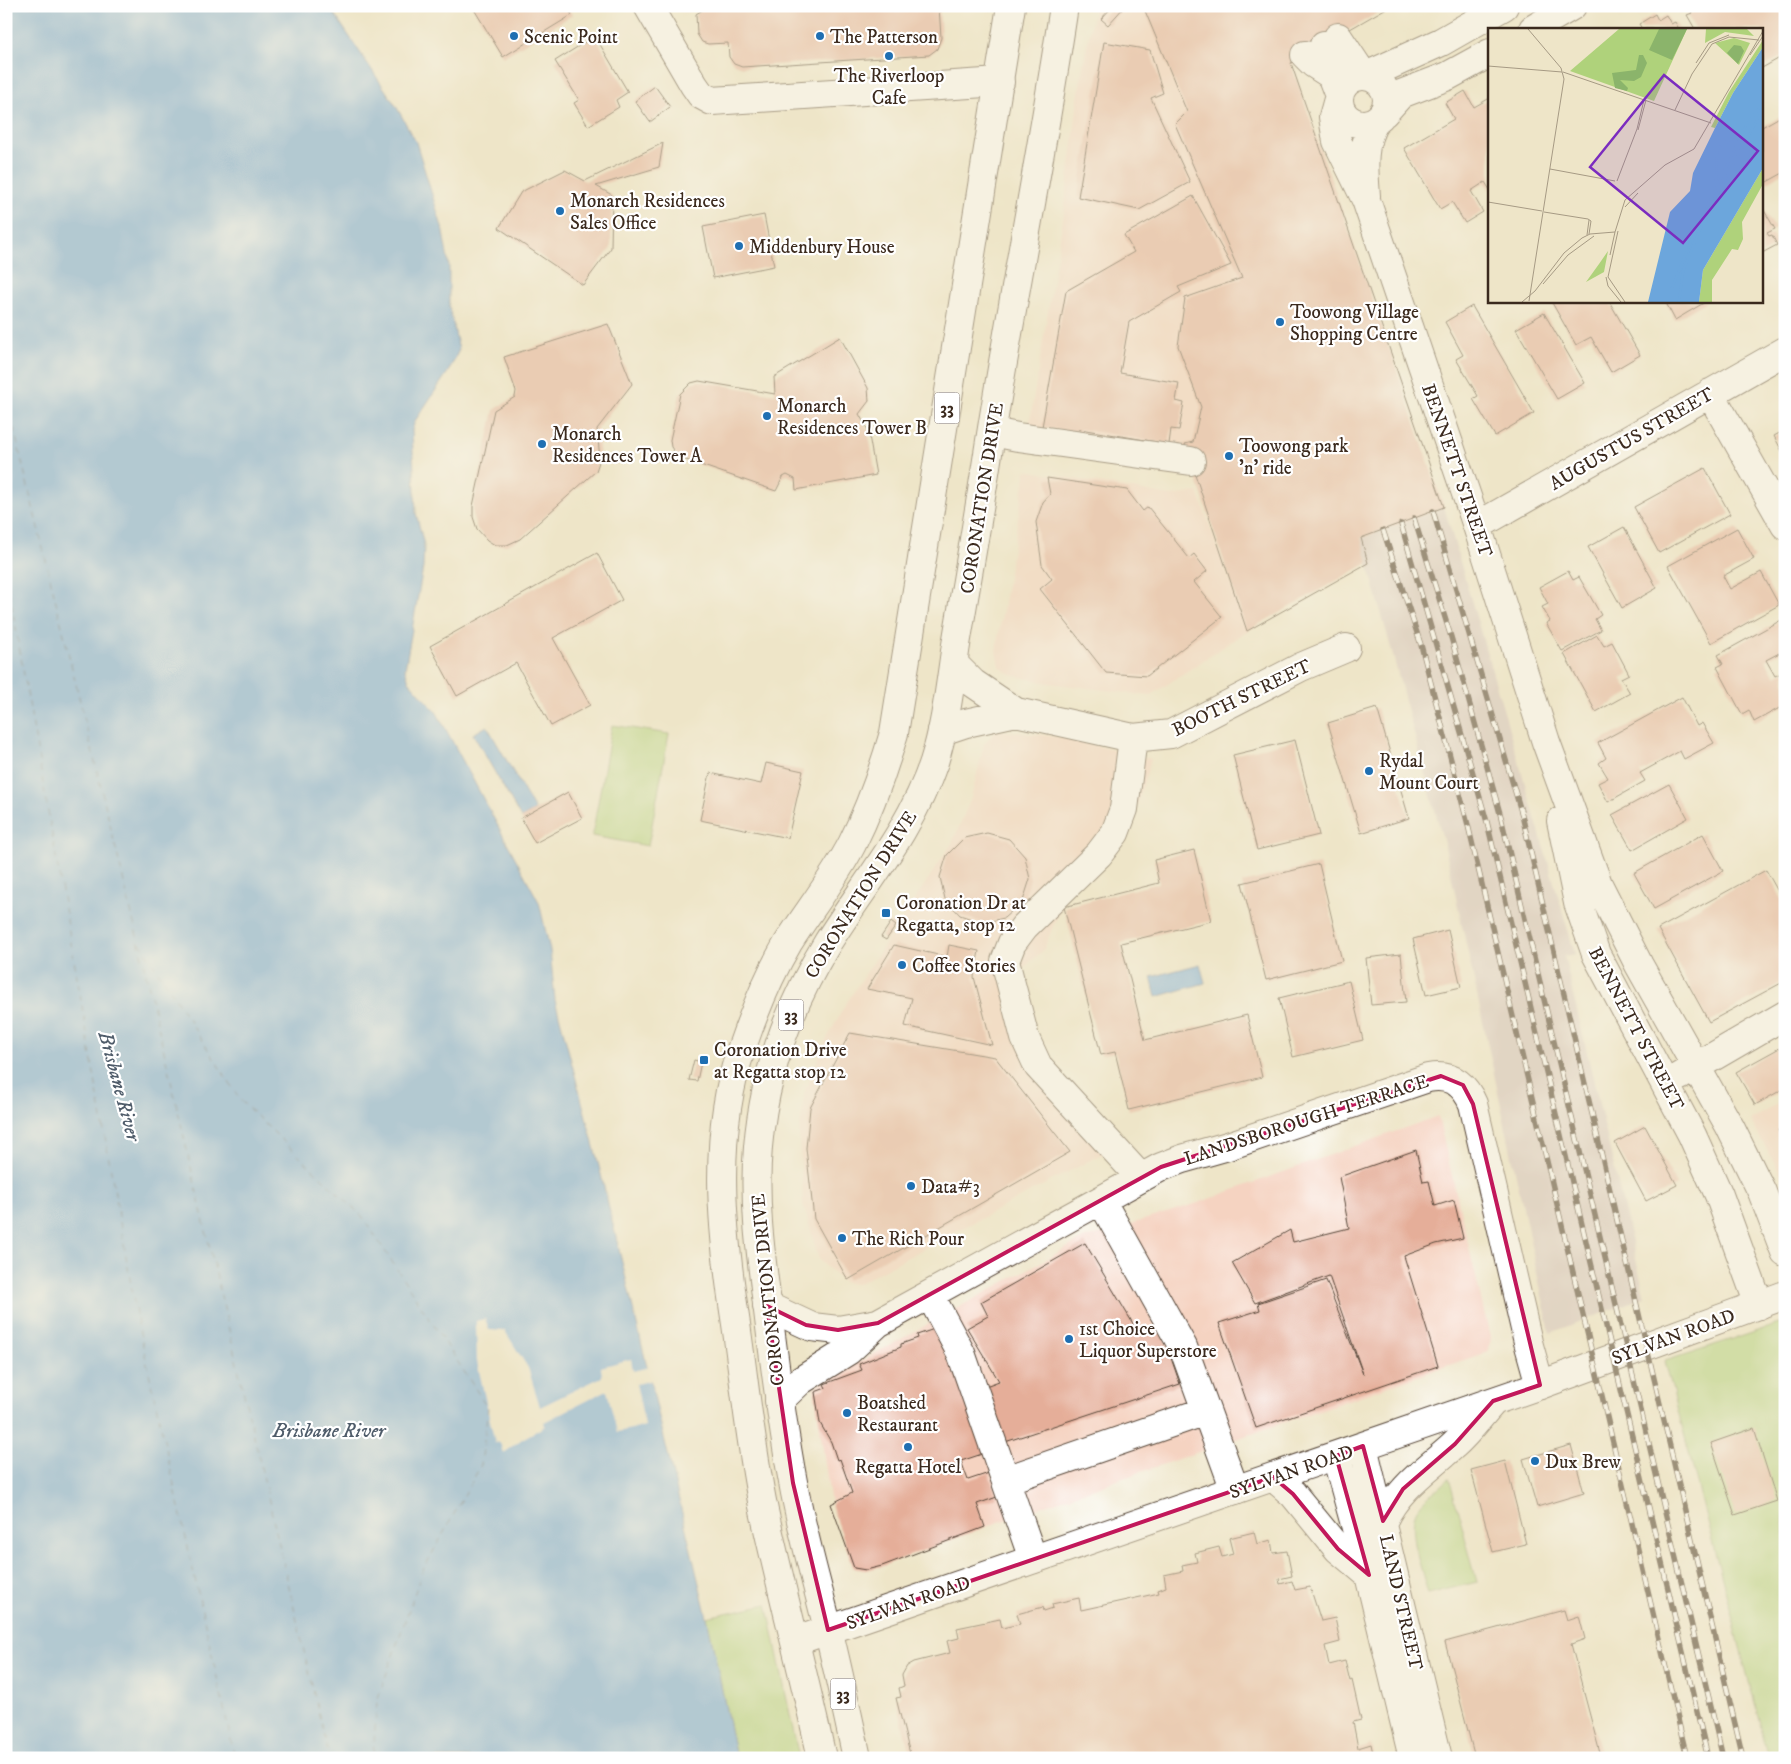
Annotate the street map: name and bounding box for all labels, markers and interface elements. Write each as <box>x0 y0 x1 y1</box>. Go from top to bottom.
place label: Scenic Point <box>524 26 618 49</box>
place label: The Patterson <box>830 26 938 49</box>
inset map <box>1488 28 1764 302</box>
marker: Scenic Point <box>508 30 520 42</box>
marker: The Patterson <box>814 30 826 42</box>
marker: The Riverloop Cafe <box>883 50 895 62</box>
place label: The Riverloop Cafe <box>834 65 944 110</box>
place label: Monarch Residences Sales Office <box>570 190 725 235</box>
marker: Monarch Residences Sales Office <box>554 205 566 217</box>
place label: Middenbury House <box>749 236 895 259</box>
marker: Middenbury House <box>733 240 745 252</box>
place label: Toowong Village Shopping Centre <box>1290 301 1419 346</box>
marker: Toowong Village Shopping Centre <box>1274 316 1286 328</box>
street label: BENNETT STREET <box>1416 381 1497 561</box>
street label: AUGUSTUS STREET <box>1546 383 1718 496</box>
road number: 33 <box>934 392 960 423</box>
place label: Monarch Residences Tower B <box>777 395 927 440</box>
street label: CORONATION DRIVE <box>956 401 1009 595</box>
marker: Monarch Residences Tower B <box>761 410 773 422</box>
place label: Monarch Residences Tower A <box>552 423 703 468</box>
place label: Toowong park 'n' ride <box>1239 435 1349 480</box>
marker: Monarch Residences Tower A <box>536 438 548 450</box>
marker: Toowong park 'n' ride <box>1223 450 1235 462</box>
street label: BOOTH STREET <box>1168 655 1315 742</box>
place label: Rydal Mount Court <box>1379 750 1479 795</box>
marker: Rydal Mount Court <box>1363 765 1375 777</box>
street label: CORONATION DRIVE <box>800 807 922 983</box>
place label: Coronation Dr at Regatta, stop 12 <box>896 892 1026 937</box>
marker: Coronation Dr at Regatta, stop 12 <box>880 907 892 919</box>
street label: BENNETT STREET <box>1583 943 1689 1115</box>
place label: Coffee Stories <box>912 955 1016 978</box>
marker: Coffee Stories <box>896 959 908 971</box>
road number: 33 <box>778 1000 804 1030</box>
water label: Brisbane River <box>92 1028 146 1146</box>
place label: Coronation Drive at Regatta stop 12 <box>714 1039 847 1084</box>
marker: Coronation Drive at Regatta stop 12 <box>698 1054 710 1066</box>
street label: LANDSBOROUGH TERRACE <box>1181 1070 1432 1171</box>
place label: Data#3 <box>921 1176 980 1199</box>
marker: Data#3 <box>905 1180 917 1192</box>
street label: CORONATION DRIVE <box>747 1193 790 1387</box>
place label: The Rich Pour <box>852 1228 964 1251</box>
marker: The Rich Pour <box>836 1232 848 1244</box>
street label: SYLVAN ROAD <box>1609 1304 1738 1370</box>
place label: 1st Choice Liquor Superstore <box>1079 1318 1217 1364</box>
marker: 1st Choice Liquor Superstore <box>1063 1333 1075 1345</box>
place label: Boatshed Restaurant <box>857 1392 938 1437</box>
marker: Boatshed Restaurant <box>841 1407 853 1419</box>
water label: Brisbane River <box>272 1419 387 1444</box>
street label: SYLVAN ROAD <box>1226 1440 1357 1504</box>
marker: Regatta Hotel <box>902 1441 914 1453</box>
place label: Dux Brew <box>1545 1451 1621 1474</box>
marker: Dux Brew <box>1529 1455 1541 1467</box>
place label: Regatta Hotel <box>855 1456 962 1479</box>
street label: LAND STREET <box>1374 1532 1427 1673</box>
street label: SYLVAN ROAD <box>843 1571 974 1635</box>
road number: 33 <box>830 1678 856 1710</box>

